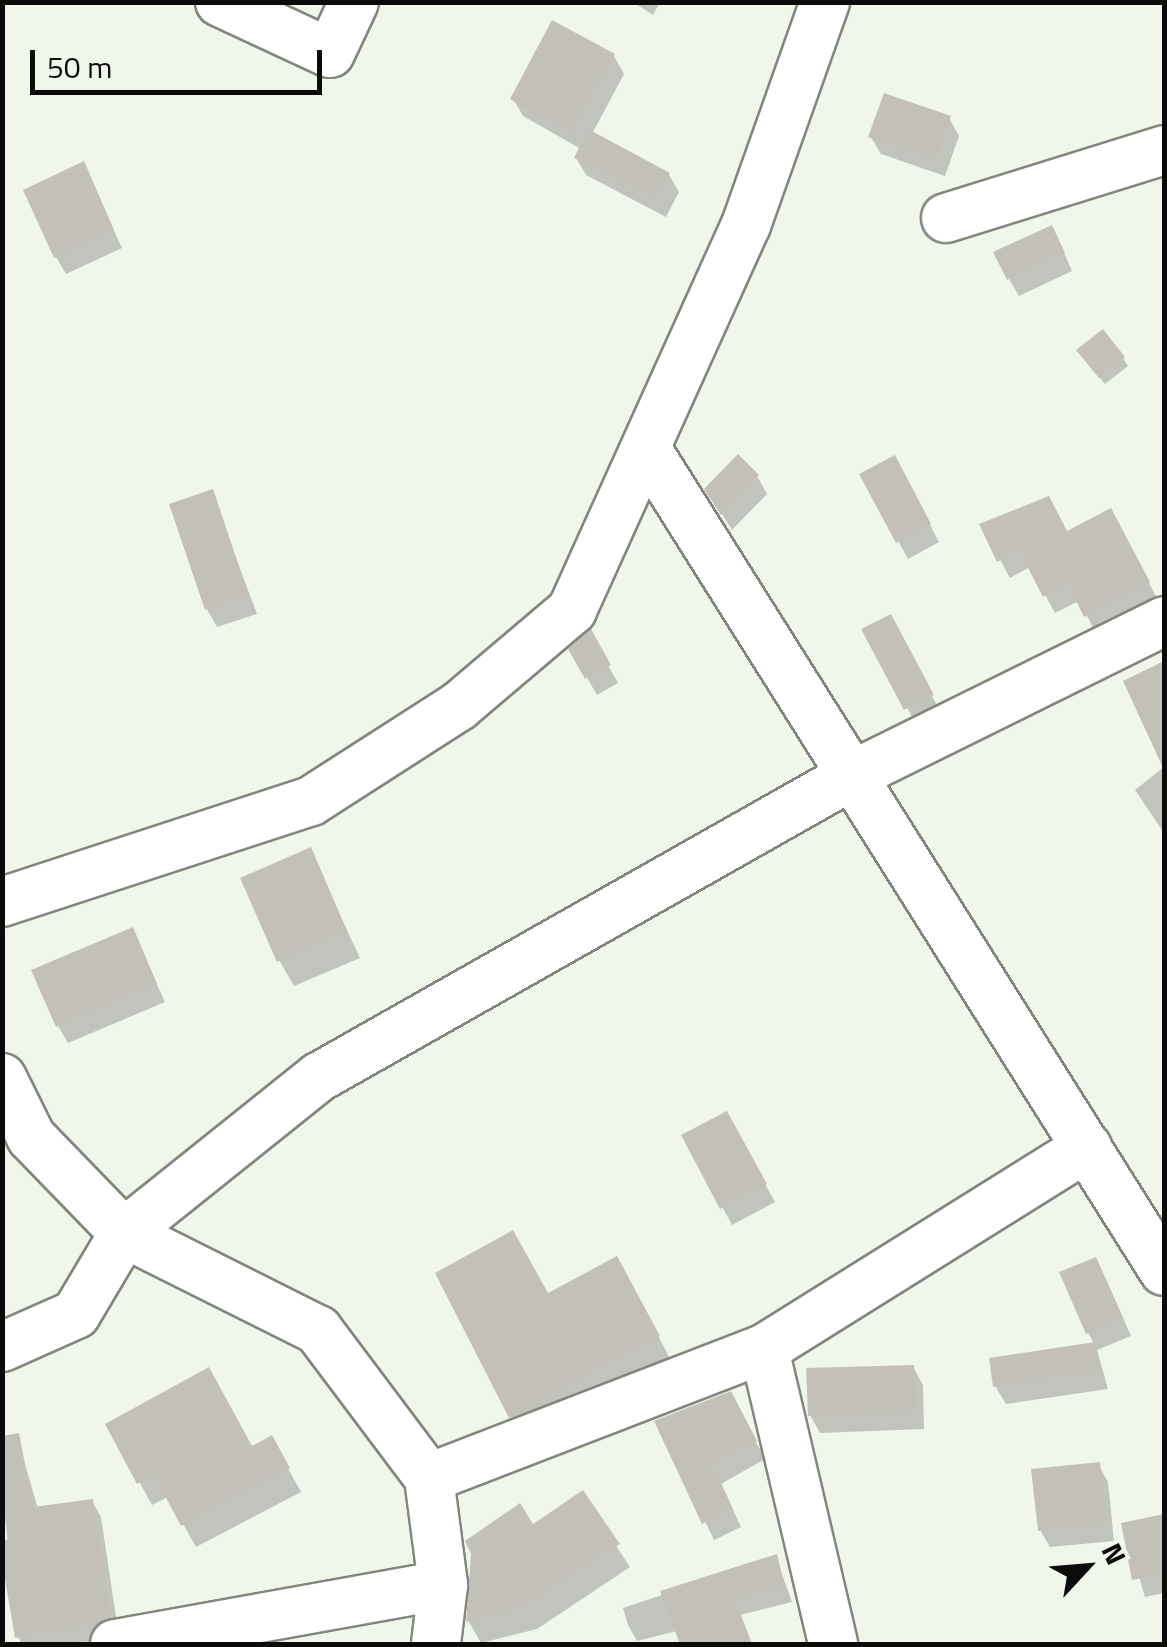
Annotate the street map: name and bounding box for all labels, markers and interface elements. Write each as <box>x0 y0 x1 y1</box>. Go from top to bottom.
scale bar <box>35 30 328 92</box>
text: 50 m <box>47 44 112 90</box>
north arrow <box>1037 1517 1137 1617</box>
text: N <box>1091 1535 1138 1572</box>

